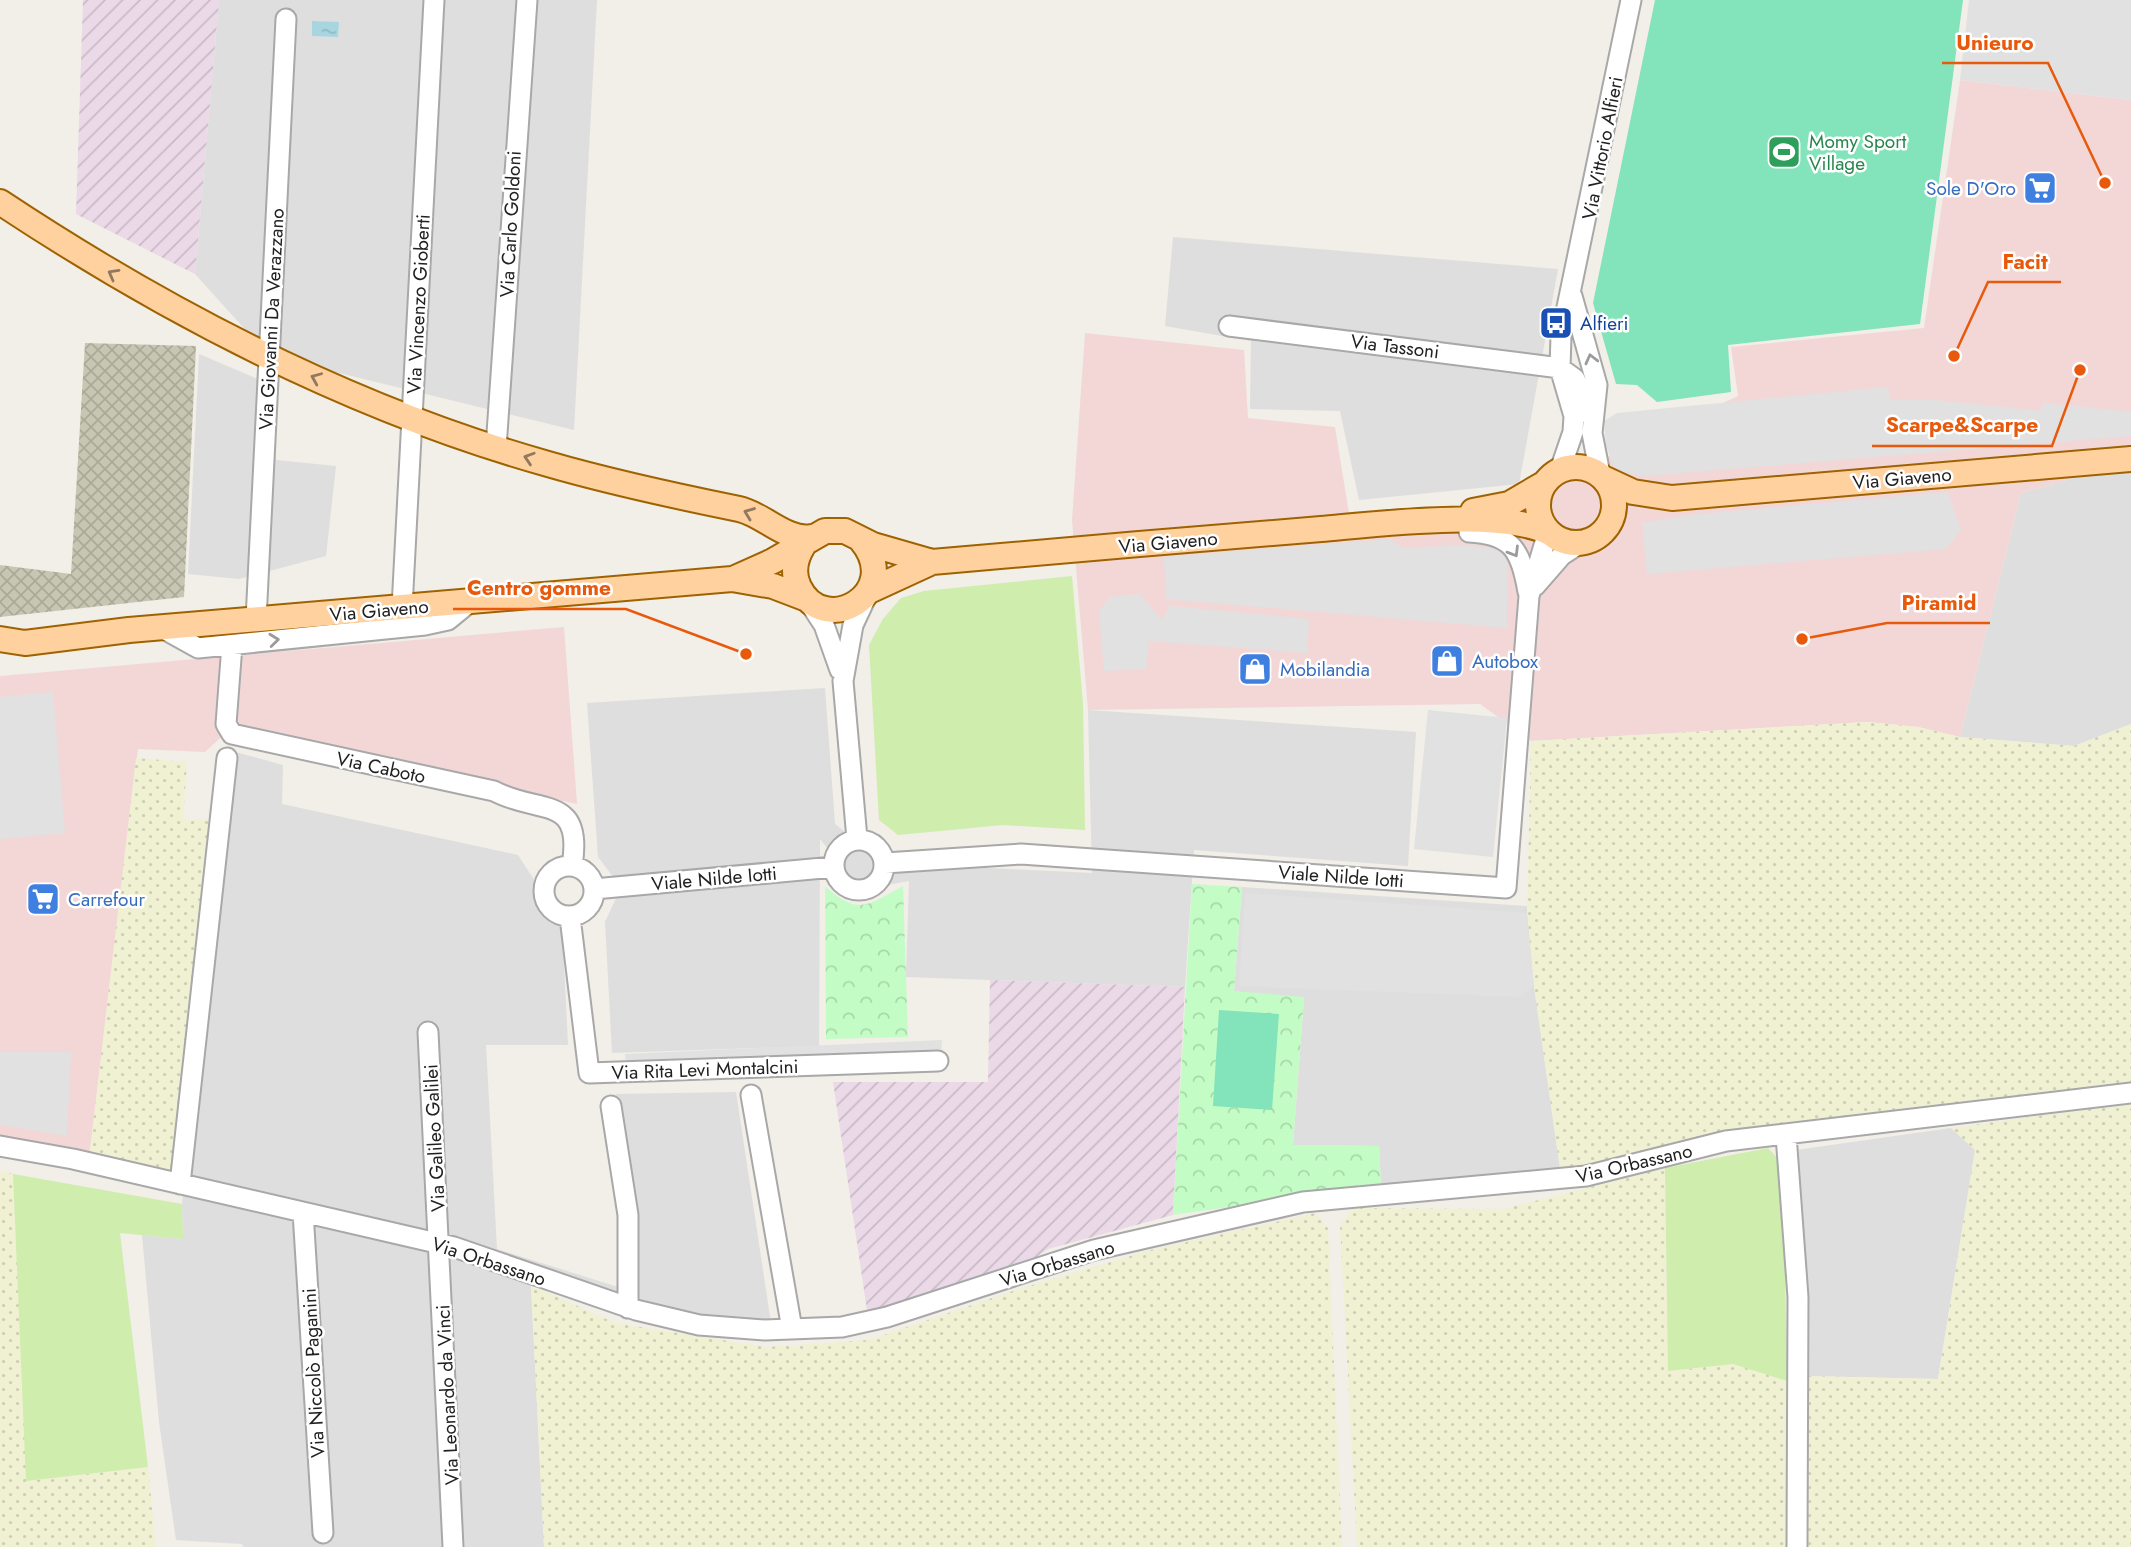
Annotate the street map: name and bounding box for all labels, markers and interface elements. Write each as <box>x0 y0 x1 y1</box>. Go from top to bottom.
callout: Unieuro <box>1942 21 2048 63</box>
text: Unieuro <box>1956 28 2034 58</box>
street label: Via Vittorio Alfieri <box>1575 74 1630 222</box>
place label: Momy Sport Village <box>1809 128 1907 177</box>
sports icon: Momy Sport Village <box>1765 133 1803 171</box>
street label: Via Carlo Goldoni <box>493 150 528 298</box>
supermarket icon: Sole D'Oro <box>2021 169 2059 207</box>
place label: Sole D'Oro <box>1926 175 2016 202</box>
street label: Via Giovanni Da Verazzano <box>252 208 291 431</box>
street label: Via Vincenzo Gioberti <box>400 214 437 395</box>
callout: Facit <box>1988 240 2061 282</box>
text: Facit <box>2002 247 2048 277</box>
one-way arrow <box>108 270 121 283</box>
bus stop icon: Alfieri <box>1537 304 1575 342</box>
place label: Alfieri <box>1580 310 1629 337</box>
street label: Via Tassoni <box>1349 328 1441 365</box>
one-way arrow <box>1585 353 1599 365</box>
one-way arrow <box>311 372 323 386</box>
callout: Scarpe&Scarpe <box>1872 404 2052 446</box>
text: Scarpe&Scarpe <box>1886 410 2038 440</box>
one-way arrow <box>523 452 535 467</box>
street label: Via Giaveno <box>1851 461 1953 496</box>
one-way arrow <box>743 507 756 521</box>
street label: Via Giaveno <box>1117 525 1219 560</box>
one-way arrow <box>1505 544 1518 557</box>
callout: Centro gomme <box>453 567 626 609</box>
text: Centro gomme <box>467 573 611 603</box>
callout: Piramid <box>1887 581 1990 623</box>
text: Piramid <box>1902 588 1976 618</box>
street label: Via Giaveno <box>328 593 430 628</box>
one-way arrow <box>268 633 279 648</box>
shop icon: Autobox <box>1428 642 1466 680</box>
place label: Autobox <box>1472 648 1538 675</box>
shop icon: Mobilandia <box>1236 650 1274 688</box>
place label: Mobilandia <box>1280 656 1370 683</box>
street label: Via Caboto <box>334 745 428 790</box>
street label: Viale Nilde Iotti <box>1277 859 1405 894</box>
street label: Viale Nilde Iotti <box>650 860 778 897</box>
supermarket icon: Carrefour <box>24 880 62 918</box>
place label: Carrefour <box>68 886 145 913</box>
street label: Via Rita Levi Montalcini <box>611 1053 799 1086</box>
street label: Via Galileo Galilei <box>417 1063 452 1213</box>
street label: Via Orbassano <box>1573 1137 1695 1190</box>
street label: Via Orbassano <box>428 1230 549 1293</box>
street label: Via Orbassano <box>996 1233 1118 1294</box>
street label: Via Niccolò Paganini <box>296 1288 331 1458</box>
street label: Via Leonardo da Vinci <box>429 1304 466 1486</box>

